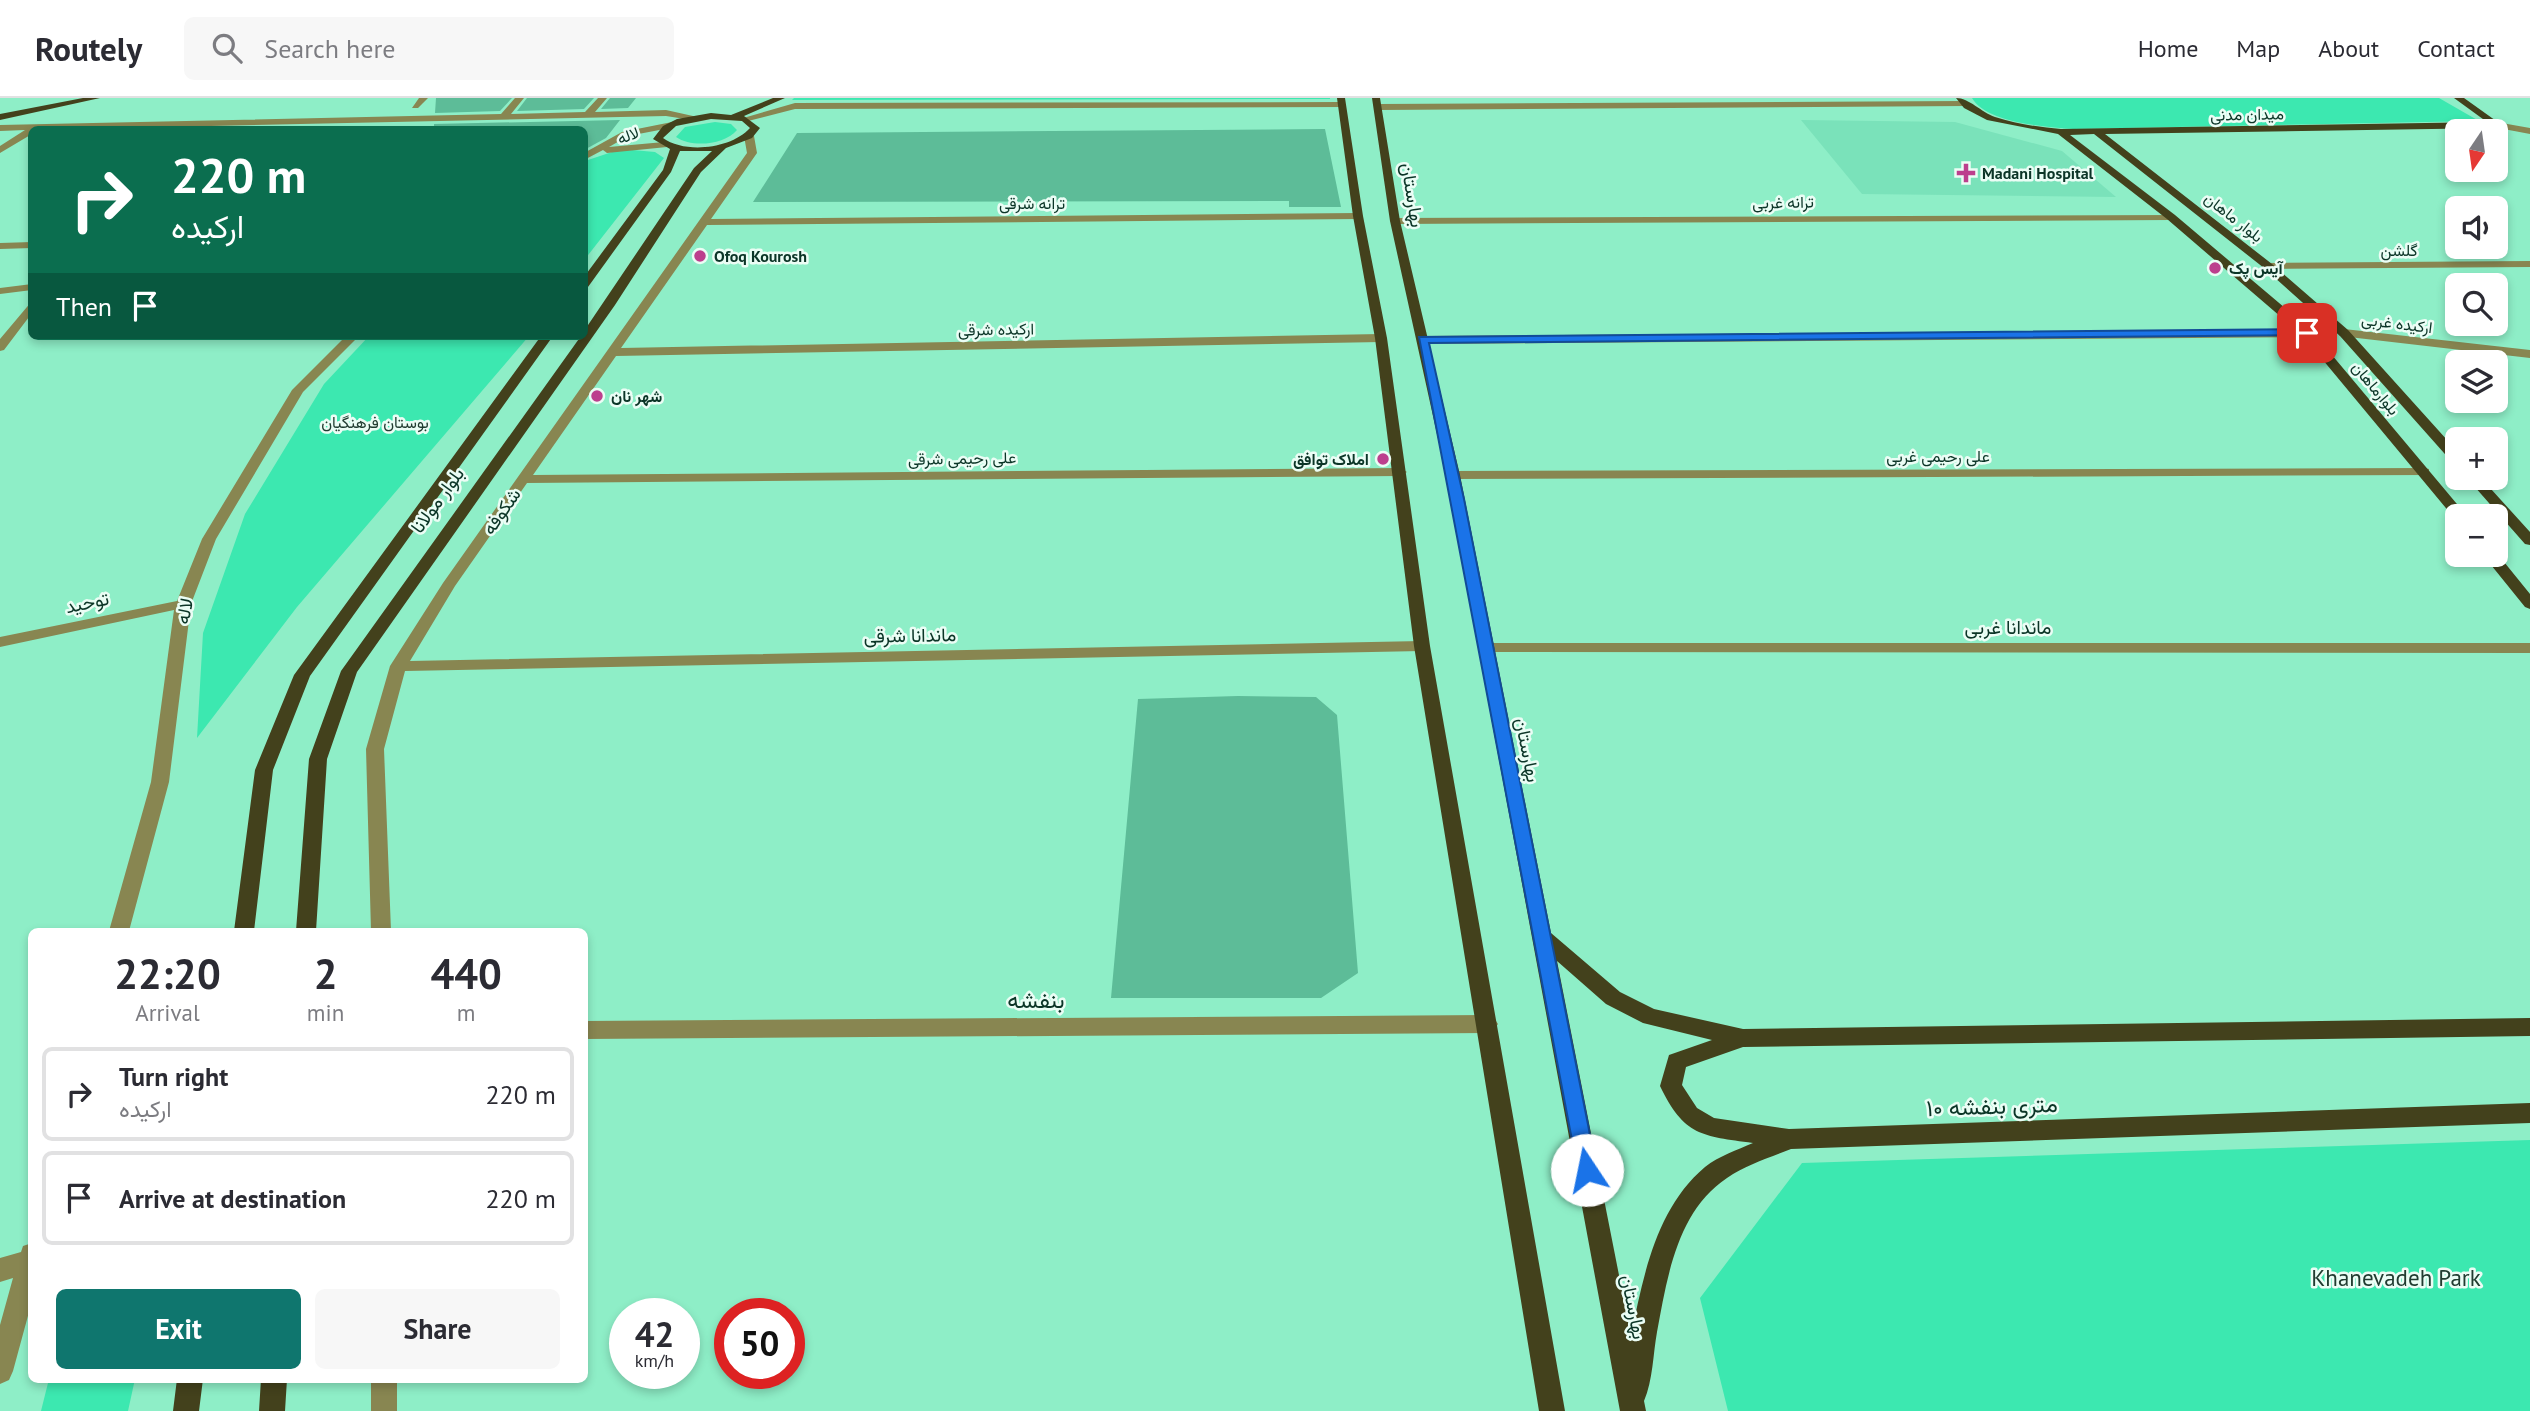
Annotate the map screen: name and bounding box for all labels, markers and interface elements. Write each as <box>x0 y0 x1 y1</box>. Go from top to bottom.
search box <box>184 17 674 80</box>
text: Routely <box>35 27 142 70</box>
icon: search <box>208 29 246 67</box>
text: Search here <box>264 32 395 65</box>
text: Home <box>2138 33 2198 64</box>
text: Map <box>2236 33 2280 64</box>
text: About <box>2318 33 2379 64</box>
text: Contact <box>2417 33 2495 64</box>
street label: میدان مدنی <box>2210 103 2284 126</box>
north arrow <box>2445 119 2508 182</box>
map controls <box>2445 119 2508 567</box>
street label: لاله <box>614 122 642 148</box>
text: 220 m <box>171 143 306 207</box>
icon: right <box>56 154 147 245</box>
street label: بهارستان <box>1396 161 1430 229</box>
marker: Madani Hospital <box>1956 163 1976 183</box>
place label: Madani Hospital <box>1982 163 2094 183</box>
street label: بلوار ماهان <box>2200 188 2267 247</box>
street label: ترانه غربی <box>1752 191 1814 214</box>
street label: ترانه شرقی <box>999 193 1065 214</box>
button: sound <box>2445 196 2508 259</box>
text: ارکیده <box>171 205 244 247</box>
street label: گلشن <box>2380 240 2418 261</box>
place label: Ofoq Kourosh <box>714 246 807 266</box>
marker: Ofoq Kourosh <box>692 248 708 264</box>
place label: آیس پک <box>2229 258 2285 280</box>
marker: آیس پک <box>2207 260 2223 276</box>
button: search <box>2445 273 2508 336</box>
icon: arrive <box>126 287 164 325</box>
text: Then <box>56 290 112 323</box>
pin <box>2277 303 2337 363</box>
street label: ارکیده غربی <box>2360 309 2434 338</box>
icon: arrive <box>2288 314 2326 352</box>
street label: ارکیده شرقی <box>958 318 1034 341</box>
button: layers <box>2445 350 2508 413</box>
street label: بلوارماهان <box>2347 357 2404 419</box>
place label: شهر نان <box>611 386 663 407</box>
marker: شهر نان <box>589 388 605 404</box>
park label: بوستان فرهنگیان <box>321 412 429 433</box>
button: + <box>2445 427 2508 490</box>
street label: علی رحیمی غربی <box>1886 446 1990 467</box>
street label: علی رحیمی شرقی <box>908 447 1016 470</box>
place label: املاک توافق <box>1293 449 1369 470</box>
marker: املاک توافق <box>1375 451 1391 467</box>
street label: بلوار مولانا <box>405 462 469 538</box>
street label: شکوفه <box>476 483 526 539</box>
button: − <box>2445 504 2508 567</box>
street label: توحید <box>63 586 111 618</box>
street label: لاله <box>170 596 198 626</box>
street label: ماندانا غربی <box>1965 615 2051 639</box>
street label: ماندانا شرقی <box>864 622 956 648</box>
street label: بهارستان <box>1510 716 1546 784</box>
text: 22:20 <box>114 946 221 1001</box>
text: 2 <box>314 946 337 1001</box>
text: 440 <box>430 946 502 1001</box>
street label: بنفشه <box>1007 985 1065 1014</box>
text: Arrival <box>135 998 200 1027</box>
text: min <box>307 998 344 1027</box>
text: m <box>457 998 475 1027</box>
text: Turn right <box>119 1060 228 1093</box>
icon: right <box>60 1075 98 1113</box>
text: 220 m <box>485 1078 556 1111</box>
street label: ۱۰ متری بنفشه <box>1926 1089 2058 1123</box>
text: ارکیده <box>119 1094 172 1123</box>
position arrow <box>1550 1133 1624 1207</box>
icon: arrive <box>60 1179 98 1217</box>
text: Arrive at destination <box>119 1182 346 1215</box>
text: 220 m <box>485 1182 556 1215</box>
park label: Khanevadeh Park <box>2311 1263 2481 1292</box>
street label: بهارستان <box>1616 1273 1652 1341</box>
button: Exit <box>56 1289 301 1369</box>
button: Share <box>315 1289 560 1369</box>
speed limit sign: 50 <box>714 1298 805 1389</box>
text: 42 <box>635 1311 674 1357</box>
text: km/h <box>635 1349 674 1372</box>

